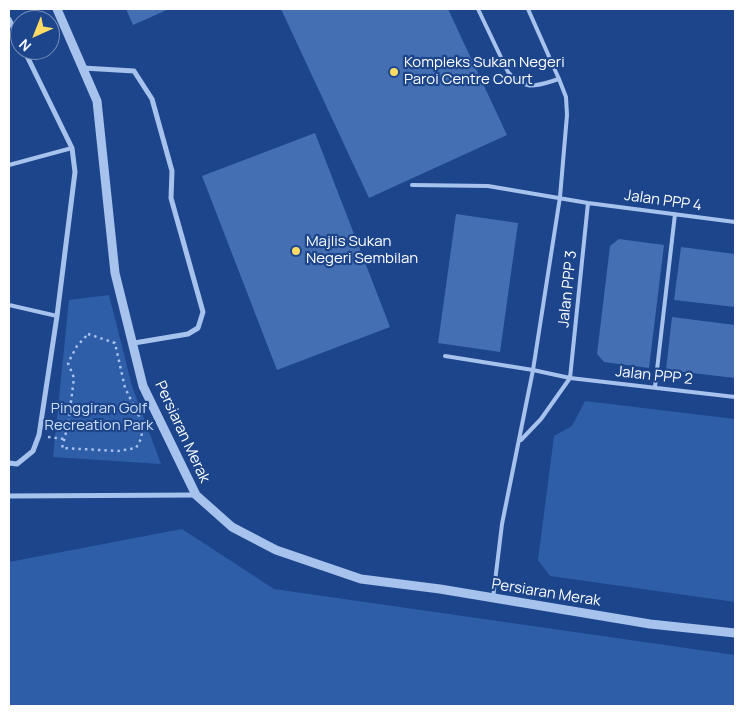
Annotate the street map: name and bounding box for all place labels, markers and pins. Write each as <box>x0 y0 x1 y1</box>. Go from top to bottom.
place label: Kompleks Sukan Negeri Paroi Centre Court <box>404 54 565 89</box>
marker: Kompleks Sukan Negeri Paroi Centre Court <box>388 66 400 78</box>
place label: Majlis Sukan Negeri Sembilan <box>306 233 418 268</box>
marker: Majlis Sukan Negeri Sembilan <box>290 245 302 257</box>

